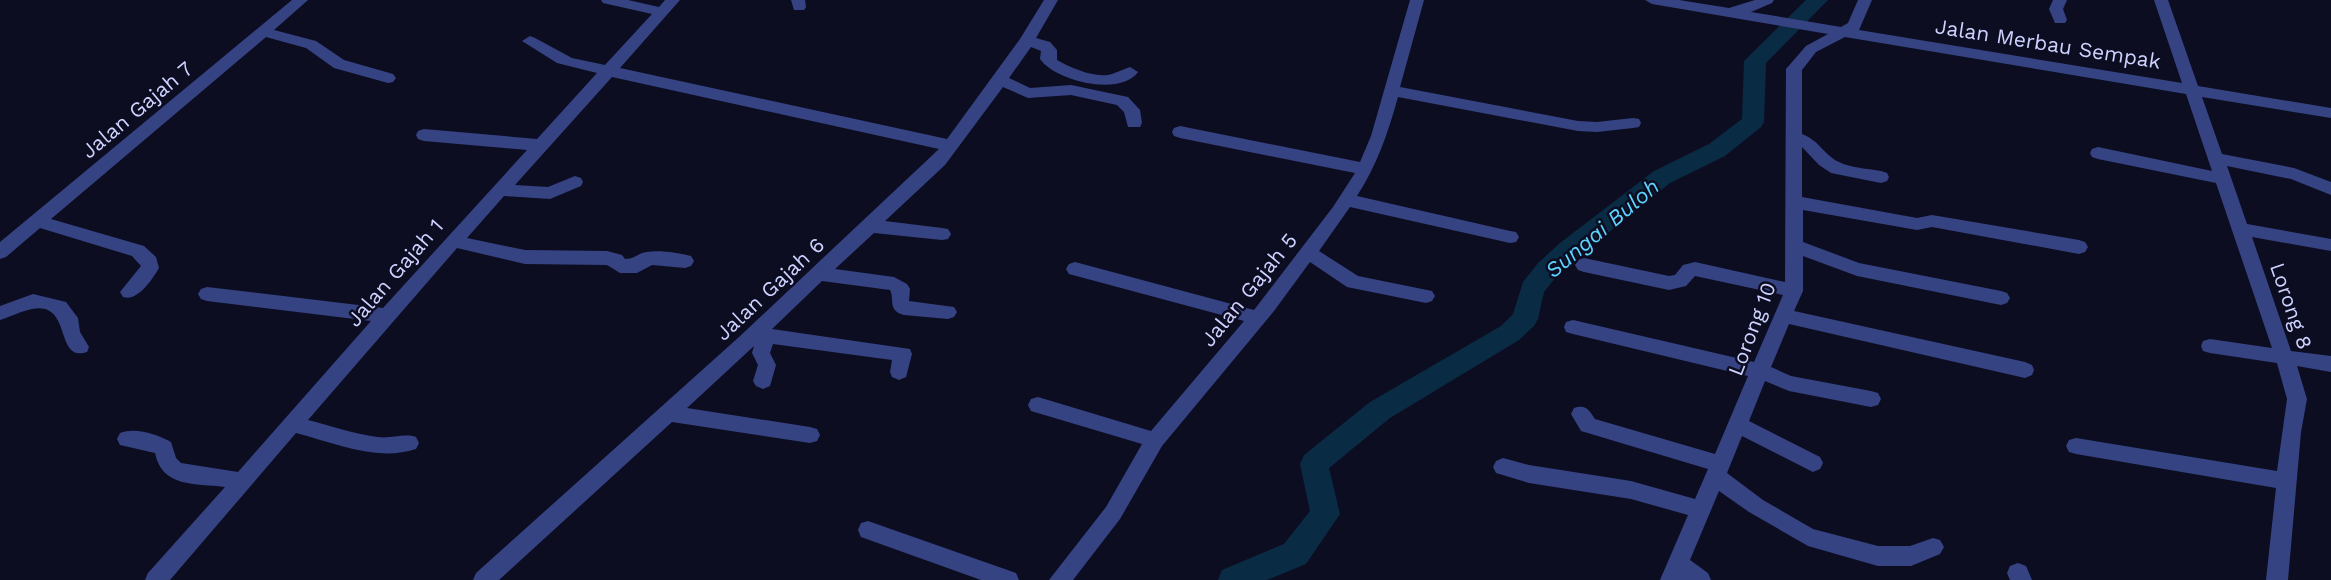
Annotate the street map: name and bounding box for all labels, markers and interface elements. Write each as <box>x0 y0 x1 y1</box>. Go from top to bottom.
street label: Jalan Merbau Sempak <box>1934 13 2163 74</box>
street label: Jalan Gajah 7 <box>76 56 198 163</box>
water label: Sungai Buloh <box>1540 174 1664 283</box>
street label: Jalan Gajah 1 <box>341 214 448 332</box>
street label: Jalan Gajah 5 <box>1195 228 1302 351</box>
street label: Jalan Gajah 6 <box>710 232 829 345</box>
street label: Lorong 8 <box>2265 259 2318 352</box>
street label: Lorong 10 <box>1722 279 1781 379</box>

